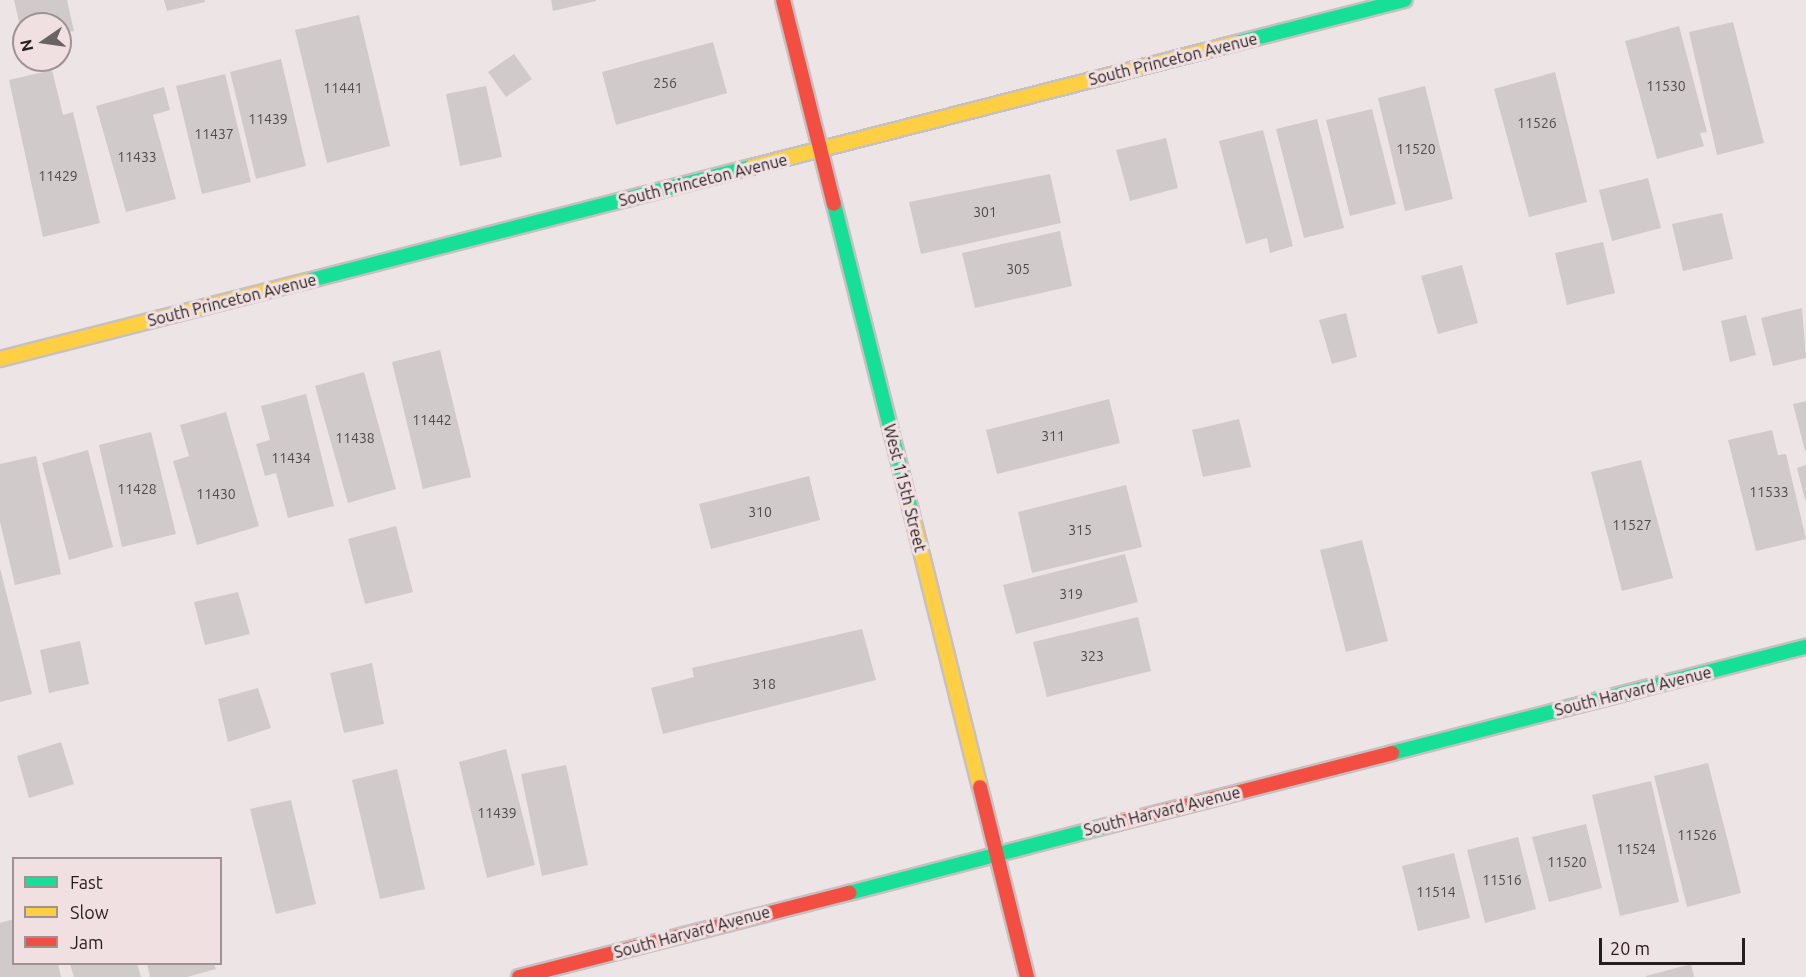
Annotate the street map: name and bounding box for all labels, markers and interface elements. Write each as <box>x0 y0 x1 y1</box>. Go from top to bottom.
north arrow <box>12 12 72 72</box>
street label: South Princeton Avenue <box>1087 29 1259 89</box>
text: N <box>16 38 37 53</box>
house number: 256 <box>653 75 677 91</box>
house number: 11530 <box>1646 78 1686 94</box>
house number: 11441 <box>323 80 363 96</box>
house number: 11439 <box>248 111 288 127</box>
house number: 11526 <box>1517 115 1557 131</box>
house number: 11437 <box>194 126 234 142</box>
house number: 11520 <box>1396 141 1436 157</box>
house number: 11433 <box>117 149 157 165</box>
street label: South Princeton Avenue <box>617 150 789 210</box>
house number: 11429 <box>38 168 78 184</box>
house number: 301 <box>973 204 997 220</box>
house number: 305 <box>1006 261 1030 277</box>
street label: South Princeton Avenue <box>146 270 318 330</box>
house number: 11442 <box>412 412 452 428</box>
street label: West 115th Street <box>880 422 930 554</box>
house number: 311 <box>1041 428 1065 444</box>
house number: 11438 <box>335 430 375 446</box>
house number: 11434 <box>271 450 311 466</box>
house number: 11428 <box>117 481 157 497</box>
house number: 11533 <box>1749 484 1789 500</box>
house number: 11430 <box>196 486 236 502</box>
house number: 310 <box>748 504 772 520</box>
house number: 11527 <box>1612 517 1652 533</box>
house number: 315 <box>1068 522 1092 538</box>
house number: 319 <box>1059 586 1083 602</box>
house number: 323 <box>1080 648 1104 664</box>
street label: South Harvard Avenue <box>1553 662 1713 720</box>
house number: 318 <box>752 676 776 692</box>
street label: South Harvard Avenue <box>1082 782 1242 840</box>
house number: 11439 <box>477 805 517 821</box>
house number: 11526 <box>1677 827 1717 843</box>
house number: 11524 <box>1616 841 1656 857</box>
house number: 11520 <box>1547 854 1587 870</box>
legend <box>12 857 222 965</box>
text: Fast <box>70 872 103 892</box>
house number: 11516 <box>1482 872 1522 888</box>
house number: 11514 <box>1416 884 1456 900</box>
text: Slow <box>70 902 109 922</box>
street label: South Harvard Avenue <box>612 902 772 962</box>
scale bar <box>1602 926 1748 964</box>
text: Jam <box>70 932 104 952</box>
text: 20 m <box>1610 938 1650 958</box>

